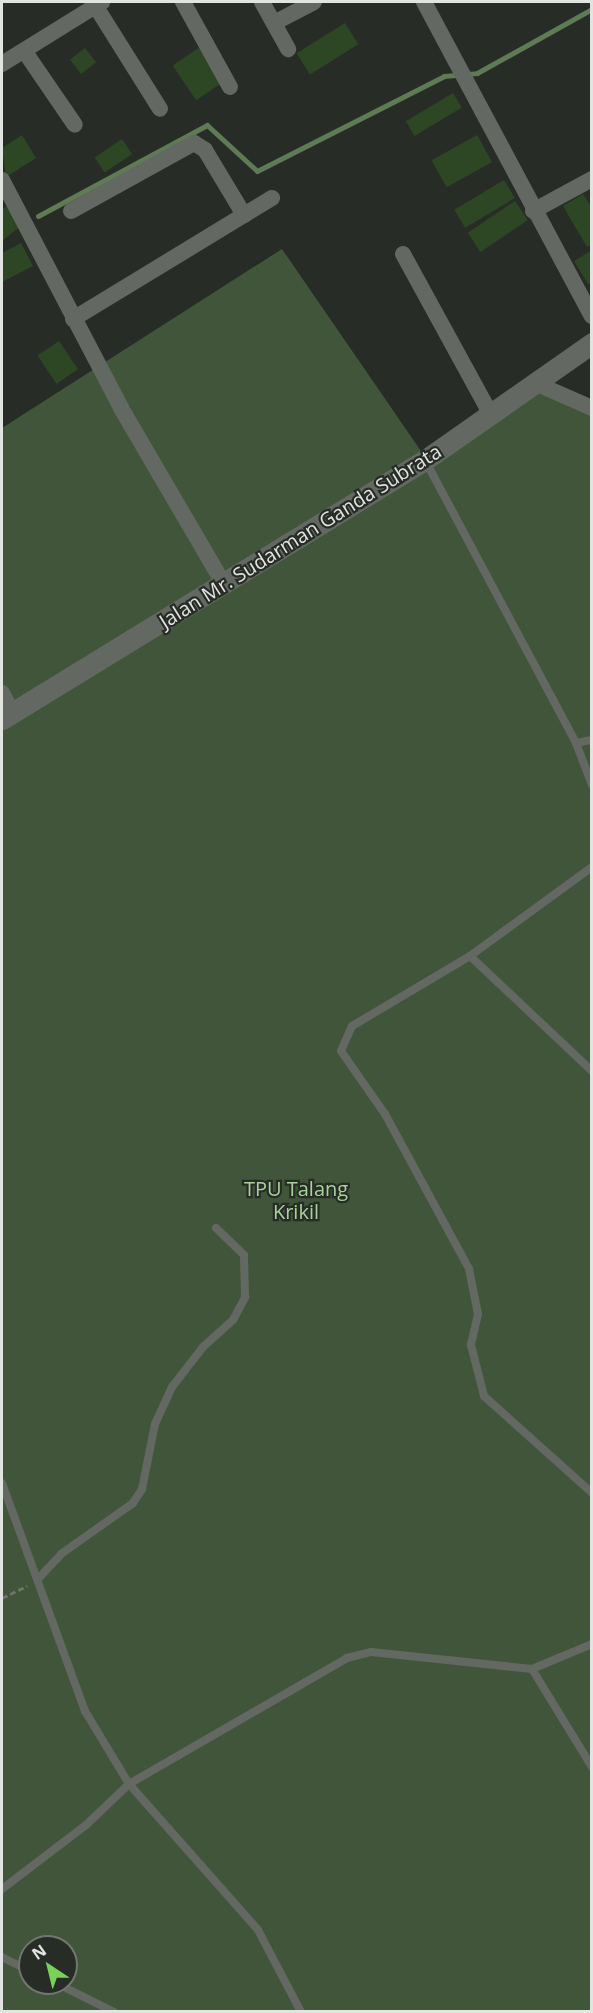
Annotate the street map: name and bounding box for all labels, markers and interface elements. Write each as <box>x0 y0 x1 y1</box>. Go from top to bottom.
street label: Jalan Mr. Sudarman Ganda Subrata <box>155 439 445 633</box>
park label: TPU Talang Krikil <box>244 1177 348 1224</box>
north arrow <box>18 1935 78 1995</box>
text: N <box>27 1939 50 1965</box>

